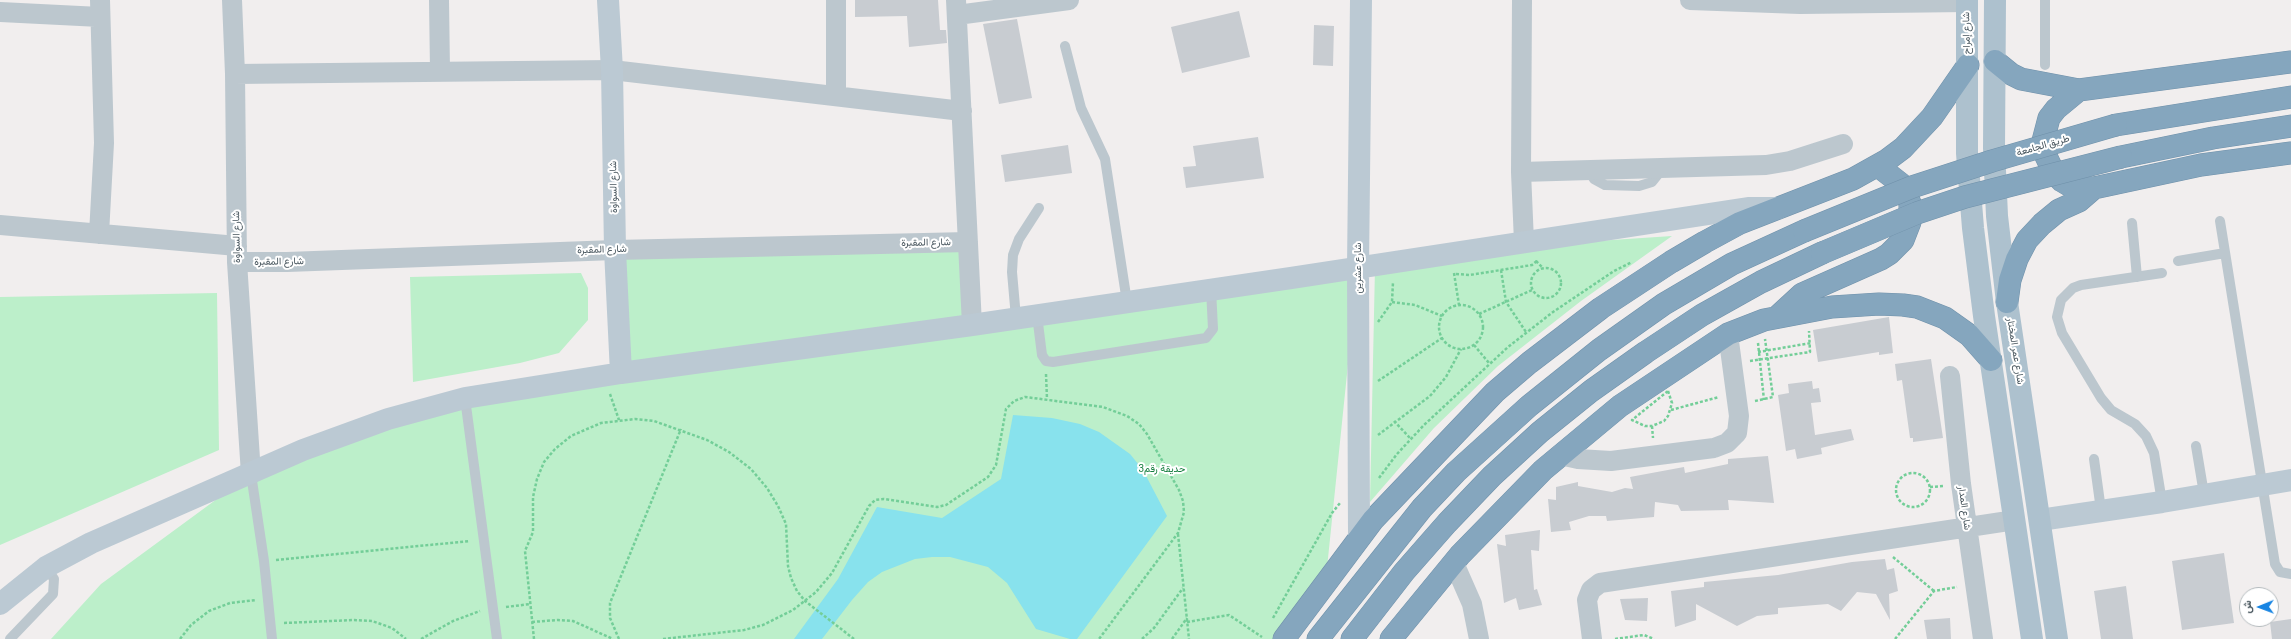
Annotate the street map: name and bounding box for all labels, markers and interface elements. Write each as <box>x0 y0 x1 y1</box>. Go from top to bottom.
street label: شارع إمراح <box>1961 12 1973 54</box>
street label: طريق الجامعة <box>2015 133 2071 159</box>
street label: شارع السواوة <box>608 161 620 213</box>
street label: شارع السواوة <box>231 211 243 263</box>
street label: شارع المقبرة <box>901 237 951 249</box>
street label: شارع المقبرة <box>577 243 627 257</box>
street label: شارع عشرين <box>1352 243 1364 293</box>
street label: شارع المقبرة <box>254 256 304 268</box>
street label: شارع عمر المختار <box>2004 317 2026 385</box>
park label: حديقة رقم3 <box>1138 463 1186 475</box>
street label: شارع المدار <box>1955 485 1973 531</box>
north arrow <box>2239 587 2279 627</box>
text: ش <box>2241 600 2254 614</box>

